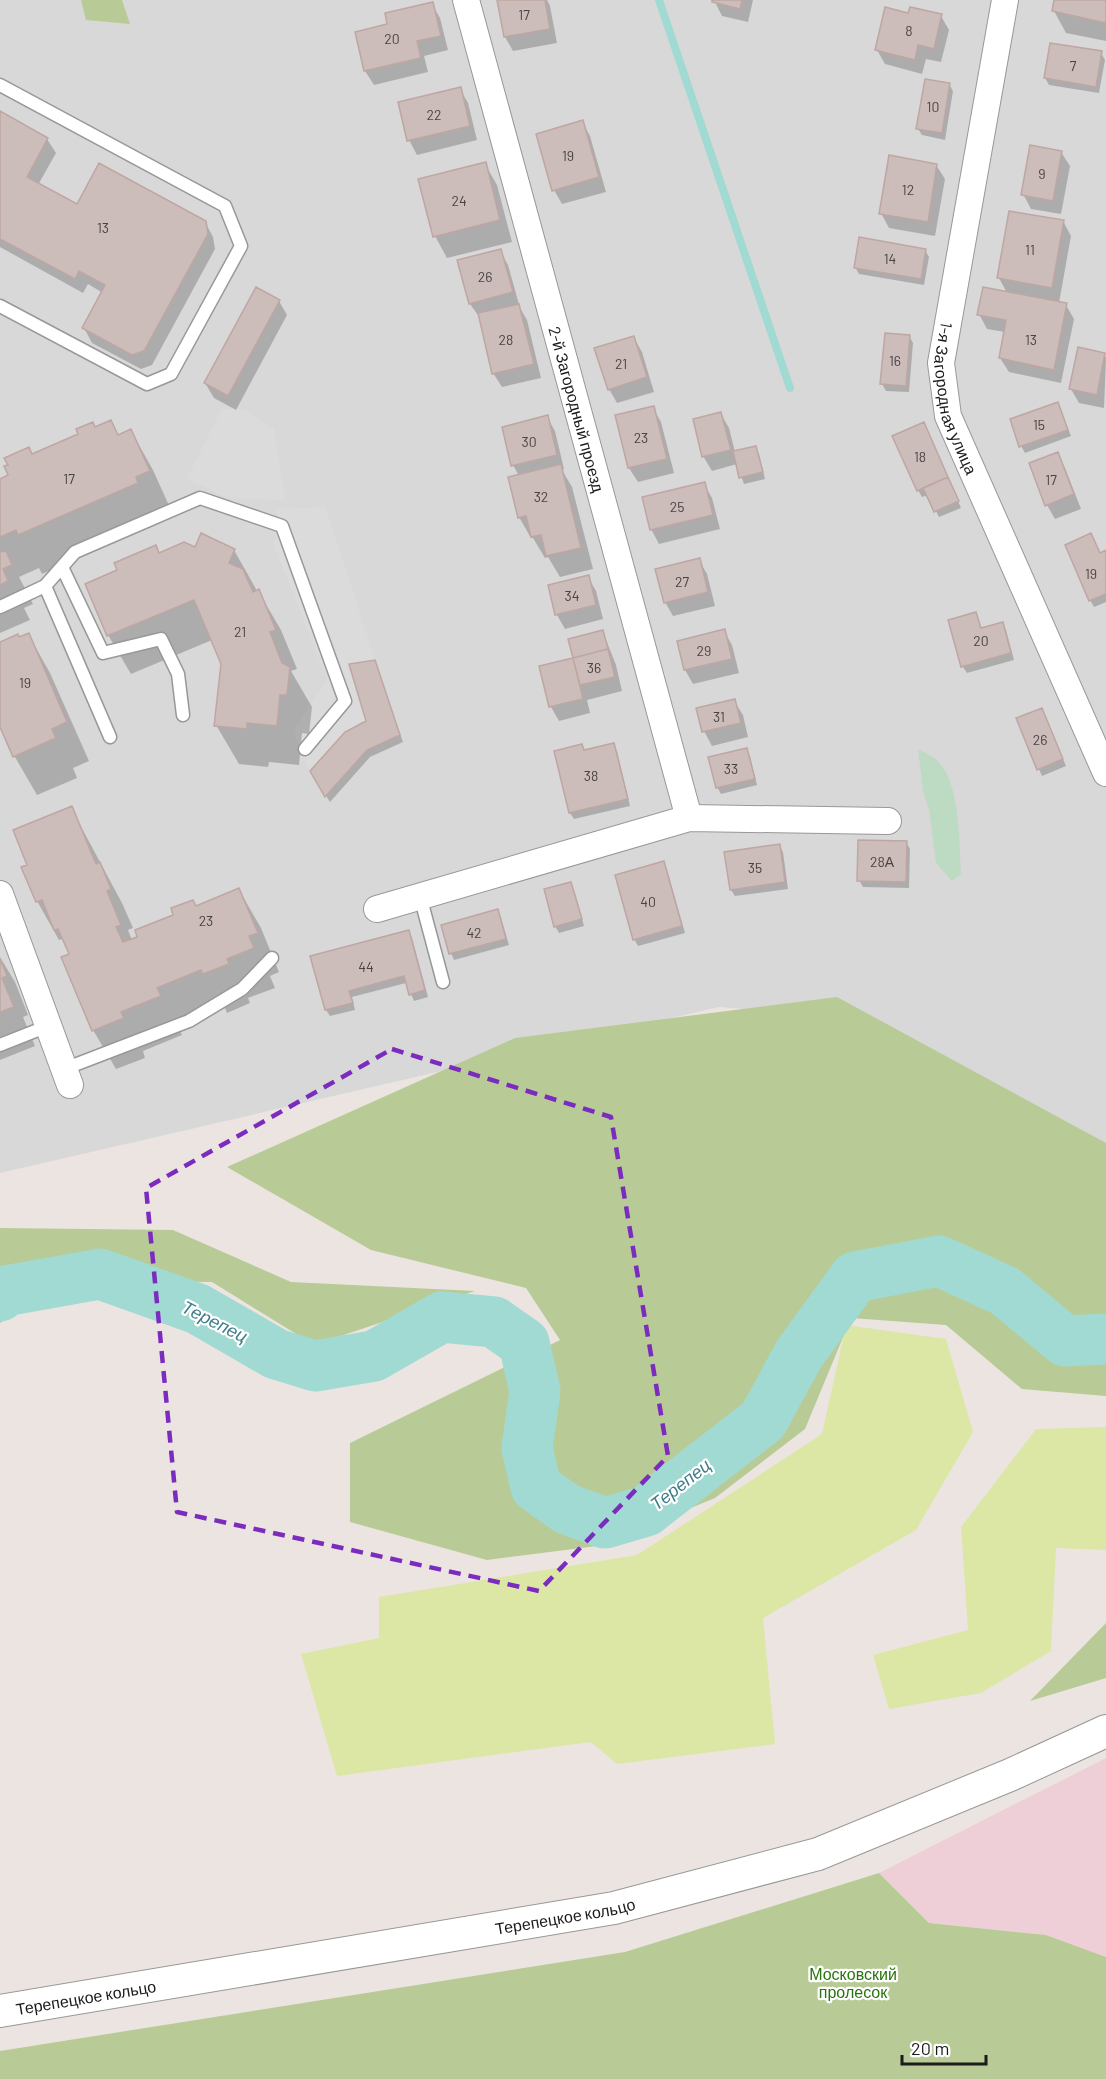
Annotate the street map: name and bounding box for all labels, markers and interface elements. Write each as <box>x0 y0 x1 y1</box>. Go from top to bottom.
house number: 17 <box>518 6 530 23</box>
house number: 8 <box>905 22 913 39</box>
house number: 20 <box>384 30 400 47</box>
house number: 7 <box>1070 57 1077 74</box>
house number: 10 <box>927 98 939 115</box>
house number: 22 <box>426 106 442 123</box>
house number: 19 <box>562 147 574 164</box>
house number: 9 <box>1038 165 1046 182</box>
house number: 12 <box>902 181 914 198</box>
house number: 24 <box>451 192 467 209</box>
house number: 13 <box>97 219 109 236</box>
house number: 11 <box>1025 241 1035 258</box>
house number: 14 <box>884 250 896 267</box>
house number: 26 <box>478 268 492 285</box>
street label: 1-я Загородная улица <box>931 321 982 477</box>
street label: 2-й Загородный проезд <box>546 324 609 495</box>
house number: 28 <box>499 331 513 348</box>
house number: 13 <box>1025 331 1037 348</box>
house number: 16 <box>889 352 901 369</box>
house number: 21 <box>615 355 627 372</box>
house number: 15 <box>1033 416 1045 433</box>
house number: 23 <box>634 429 648 446</box>
house number: 30 <box>521 433 537 450</box>
house number: 18 <box>914 448 926 465</box>
house number: 17 <box>63 470 75 487</box>
house number: 17 <box>1045 471 1057 488</box>
house number: 32 <box>534 488 548 505</box>
house number: 25 <box>670 498 684 515</box>
house number: 19 <box>1085 565 1097 582</box>
house number: 27 <box>675 573 689 590</box>
house number: 34 <box>565 587 579 604</box>
house number: 21 <box>234 623 246 640</box>
house number: 20 <box>973 632 989 649</box>
house number: 29 <box>697 642 711 659</box>
house number: 36 <box>587 659 601 676</box>
house number: 19 <box>19 674 31 691</box>
house number: 31 <box>713 708 725 725</box>
house number: 26 <box>1033 731 1047 748</box>
house number: 33 <box>724 760 738 777</box>
house number: 38 <box>584 767 598 784</box>
house number: 28А <box>870 853 895 870</box>
house number: 35 <box>748 859 762 876</box>
house number: 40 <box>640 893 656 910</box>
house number: 23 <box>199 912 213 929</box>
house number: 42 <box>466 924 482 941</box>
house number: 44 <box>358 958 374 975</box>
water label: Терепец <box>179 1295 251 1347</box>
water label: Терепец <box>645 1454 715 1514</box>
street label: Терепецкое кольцо <box>494 1893 637 1937</box>
park label: Московский пролесок <box>809 1964 897 2001</box>
street label: Терепецкое кольцо <box>14 1975 157 2018</box>
scale bar <box>902 2028 986 2066</box>
text: 20 m <box>911 2037 949 2059</box>

